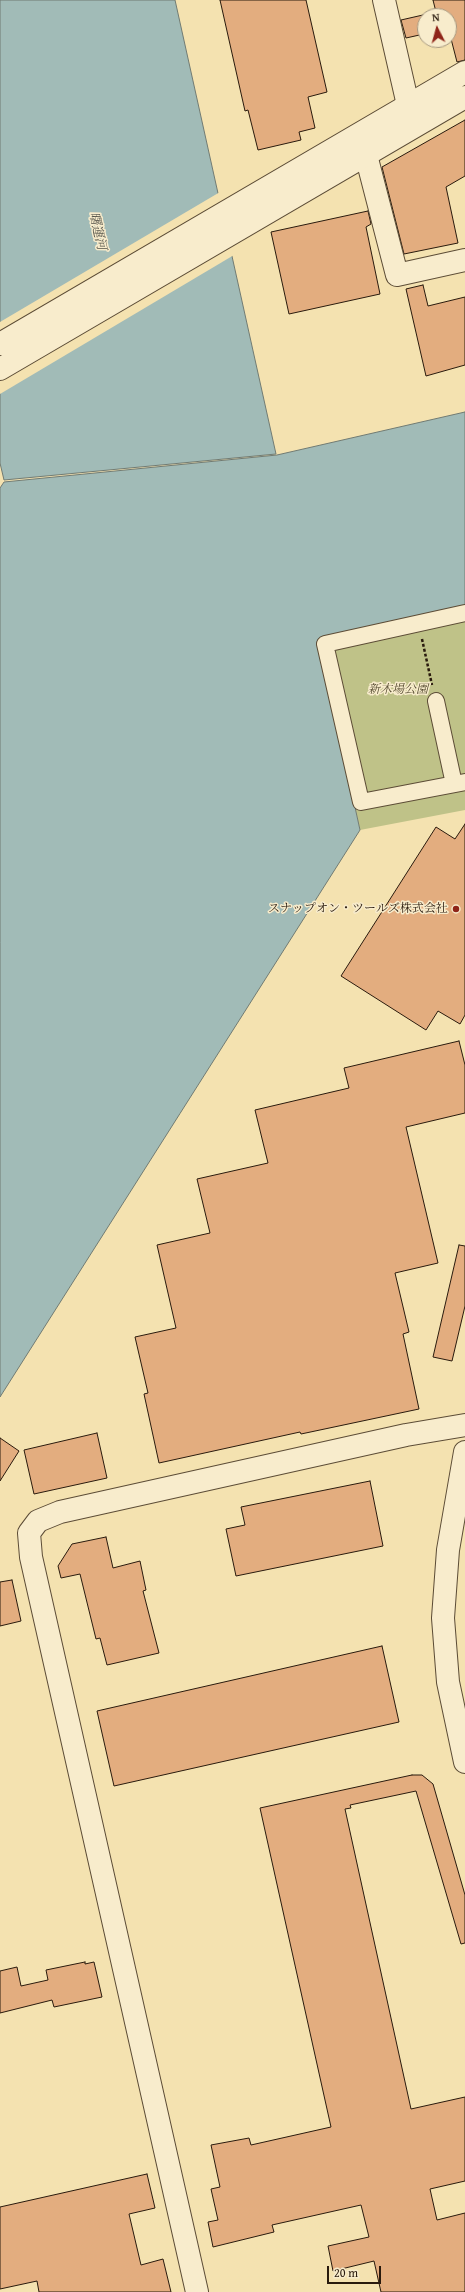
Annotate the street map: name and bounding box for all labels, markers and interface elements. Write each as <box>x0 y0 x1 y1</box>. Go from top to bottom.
north arrow <box>417 8 457 48</box>
text: N <box>431 9 440 25</box>
water label: 曙運河 <box>85 210 109 252</box>
park label: 新木場公園 <box>368 683 428 697</box>
place label: スナップオン・ツールズ株式会社 <box>268 902 448 916</box>
marker: スナップオン・ツールズ株式会社 <box>451 904 461 914</box>
scale bar <box>329 2258 383 2284</box>
text: 20 m <box>334 2264 358 2281</box>

